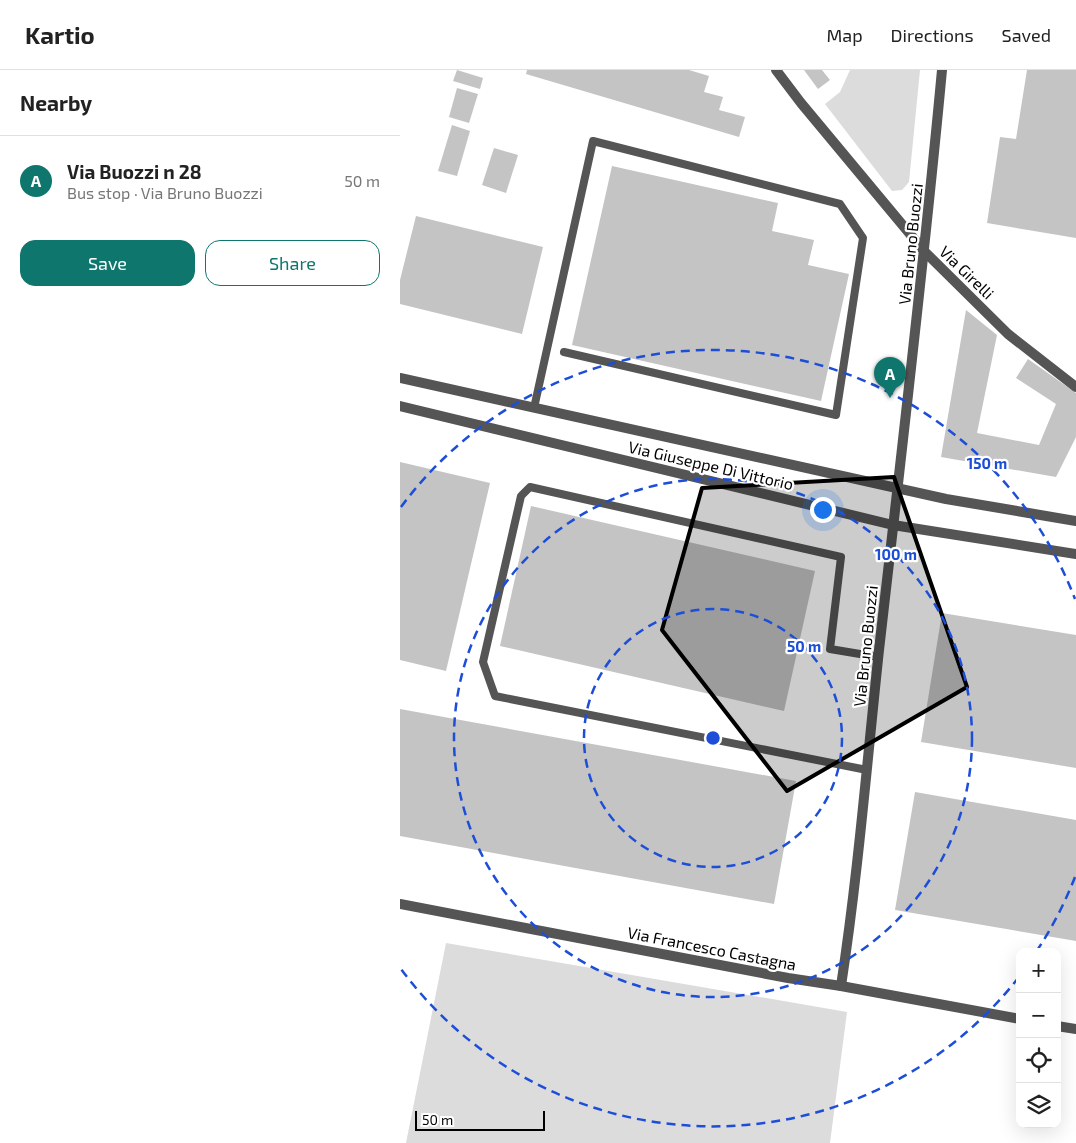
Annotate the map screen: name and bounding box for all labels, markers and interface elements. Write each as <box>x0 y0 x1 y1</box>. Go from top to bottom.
text: Kartio <box>25 20 95 49</box>
text: Map <box>826 24 863 46</box>
text: Directions <box>891 24 974 46</box>
text: Saved <box>1002 24 1051 46</box>
text: Nearby <box>20 90 92 115</box>
text: Via Buozzi n 28 <box>67 160 202 183</box>
text: A <box>31 171 41 190</box>
text: 50 m <box>344 171 380 190</box>
street label: Via Bruno Buozzi <box>894 182 926 306</box>
text: Bus stop · Via Bruno Buozzi <box>67 183 263 202</box>
button: Save <box>20 240 195 286</box>
button: Share <box>205 240 380 286</box>
street label: Via Girelli <box>936 241 998 303</box>
pin: A <box>874 357 906 398</box>
street label: Via Giuseppe Di Vittorio <box>627 437 795 493</box>
text: 150 m <box>967 454 1007 472</box>
your location <box>810 497 836 523</box>
text: 100 m <box>875 545 917 563</box>
street label: Via Bruno Buozzi <box>849 584 881 708</box>
text: 50 m <box>787 637 821 655</box>
centre of rings <box>704 729 722 747</box>
street label: Via Francesco Castagna <box>626 922 798 974</box>
map controls <box>1016 948 1061 1128</box>
button: + <box>1016 948 1061 993</box>
button: − <box>1016 993 1061 1038</box>
button: locate <box>1016 1038 1061 1083</box>
button: layers <box>1016 1083 1061 1128</box>
scale bar <box>415 1108 545 1131</box>
text: 50 m <box>422 1111 453 1128</box>

